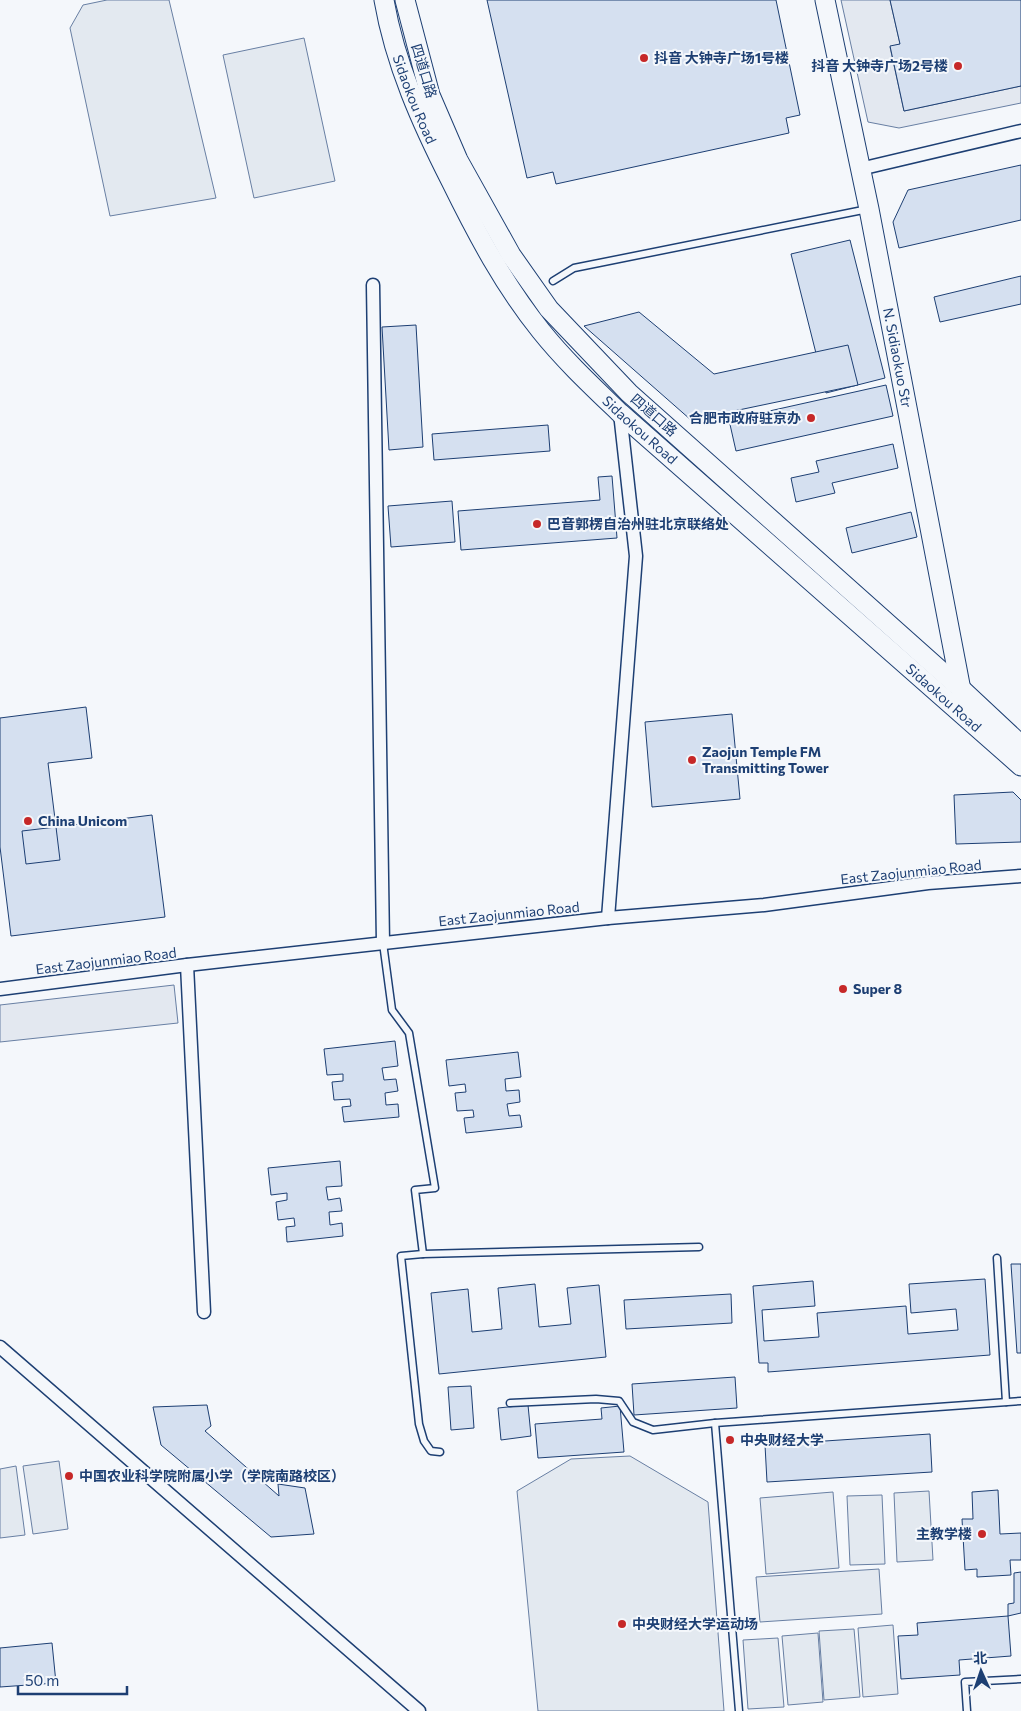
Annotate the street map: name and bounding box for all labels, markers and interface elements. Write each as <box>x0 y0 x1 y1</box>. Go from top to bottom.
street label: 四道口路 <box>408 42 441 100</box>
place label: 抖音 大钟寺广场1号楼 <box>654 49 789 66</box>
street label: Sidaokou Road <box>390 52 440 146</box>
marker: 抖音 大钟寺广场1号楼 <box>638 52 650 64</box>
place label: 抖音 大钟寺广场2号楼 <box>811 57 948 74</box>
marker: 抖音 大钟寺广场2号楼 <box>952 60 964 72</box>
street label: N. Sidiaokuo Str <box>880 306 916 410</box>
street label: 四道口路 <box>628 390 681 439</box>
street label: Sidaokou Road <box>599 392 681 467</box>
place label: 合肥市政府驻京办 <box>689 409 801 426</box>
marker: 合肥市政府驻京办 <box>805 412 817 424</box>
place label: 巴音郭楞自治州驻北京联络处 <box>547 515 729 532</box>
marker: 巴音郭楞自治州驻北京联络处 <box>531 518 543 530</box>
street label: Sidaokou Road <box>903 660 985 735</box>
place label: Zaojun Temple FM Transmitting Tower <box>702 743 829 776</box>
marker: Zaojun Temple FM Transmitting Tower <box>686 754 698 766</box>
place label: China Unicom <box>38 812 127 829</box>
marker: China Unicom <box>22 815 34 827</box>
street label: East Zaojunmiao Road <box>840 856 982 887</box>
street label: East Zaojunmiao Road <box>438 898 580 929</box>
street label: East Zaojunmiao Road <box>35 943 177 978</box>
place label: Super 8 <box>853 980 903 997</box>
marker: Super 8 <box>837 983 849 995</box>
place label: 中央财经大学 <box>740 1431 824 1448</box>
marker: 中央财经大学 <box>724 1434 736 1446</box>
place label: 中国农业科学院附属小学（学院南路校区） <box>79 1467 345 1484</box>
marker: 中国农业科学院附属小学（学院南路校区） <box>63 1470 75 1482</box>
place label: 主教学楼 <box>916 1525 972 1542</box>
marker: 主教学楼 <box>976 1528 988 1540</box>
place label: 中央财经大学运动场 <box>632 1615 758 1632</box>
marker: 中央财经大学运动场 <box>616 1618 628 1630</box>
north arrow <box>956 1646 1006 1696</box>
text: 北 <box>973 1649 988 1666</box>
scale bar <box>18 1664 126 1696</box>
text: 50 m <box>25 1671 59 1689</box>

